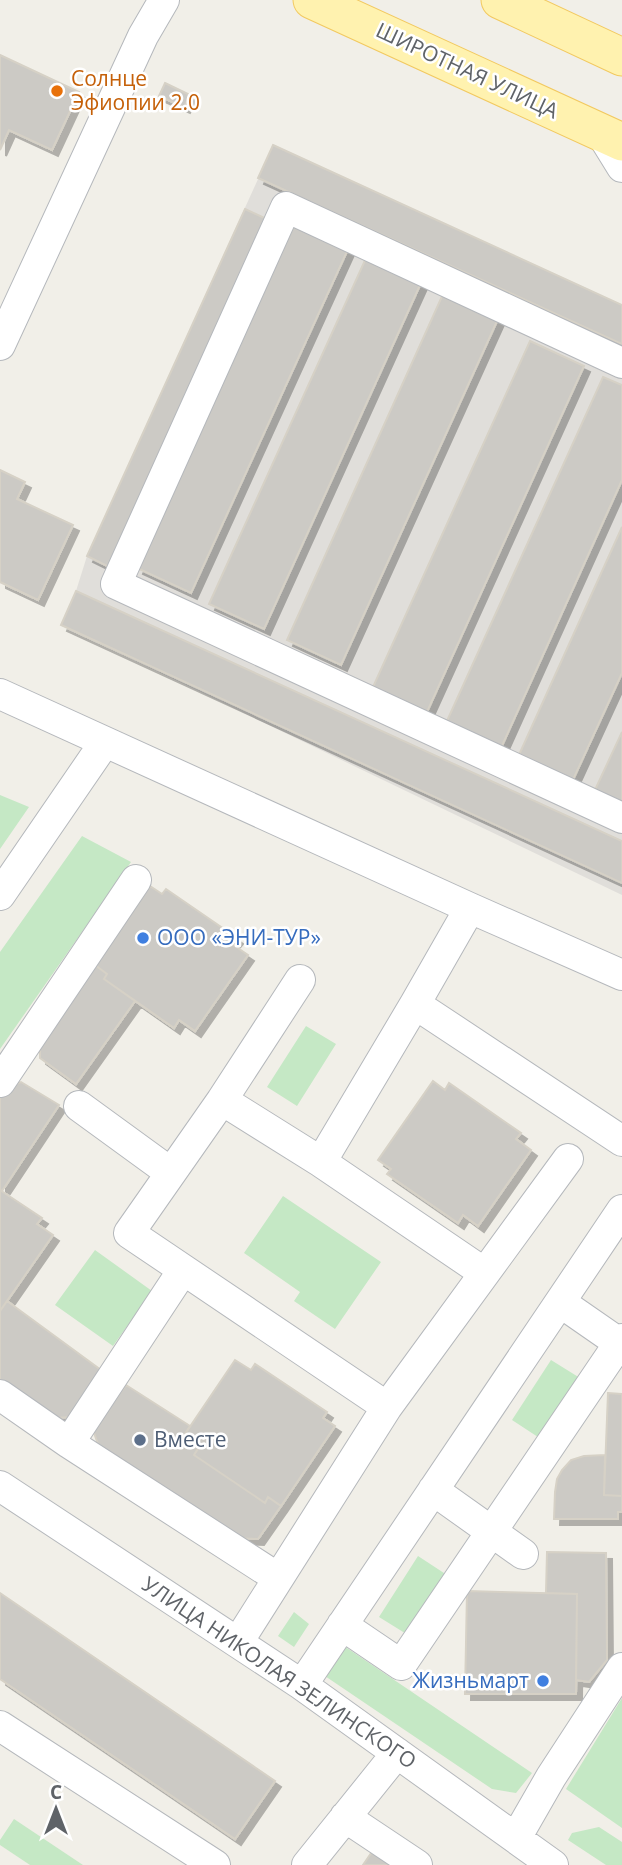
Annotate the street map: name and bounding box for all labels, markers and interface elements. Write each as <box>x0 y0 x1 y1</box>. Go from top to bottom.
street label: ШИРОТНАЯ УЛИЦА <box>372 16 564 125</box>
place label: Солнце Эфиопии 2.0 <box>71 64 200 116</box>
marker: Солнце Эфиопии 2.0 <box>49 83 65 99</box>
place label: ООО «ЭНИ-ТУР» <box>157 923 321 951</box>
marker: ООО «ЭНИ-ТУР» <box>135 930 151 946</box>
place label: Вместе <box>154 1425 227 1453</box>
marker: Вместе <box>132 1432 148 1448</box>
street label: УЛИЦА НИКОЛАЯ ЗЕЛИНСКОГО <box>137 1570 422 1775</box>
place label: Жизньмарт <box>412 1666 529 1694</box>
marker: Жизньмарт <box>535 1673 551 1689</box>
north arrow <box>21 1774 91 1844</box>
text: С <box>50 1779 62 1805</box>

